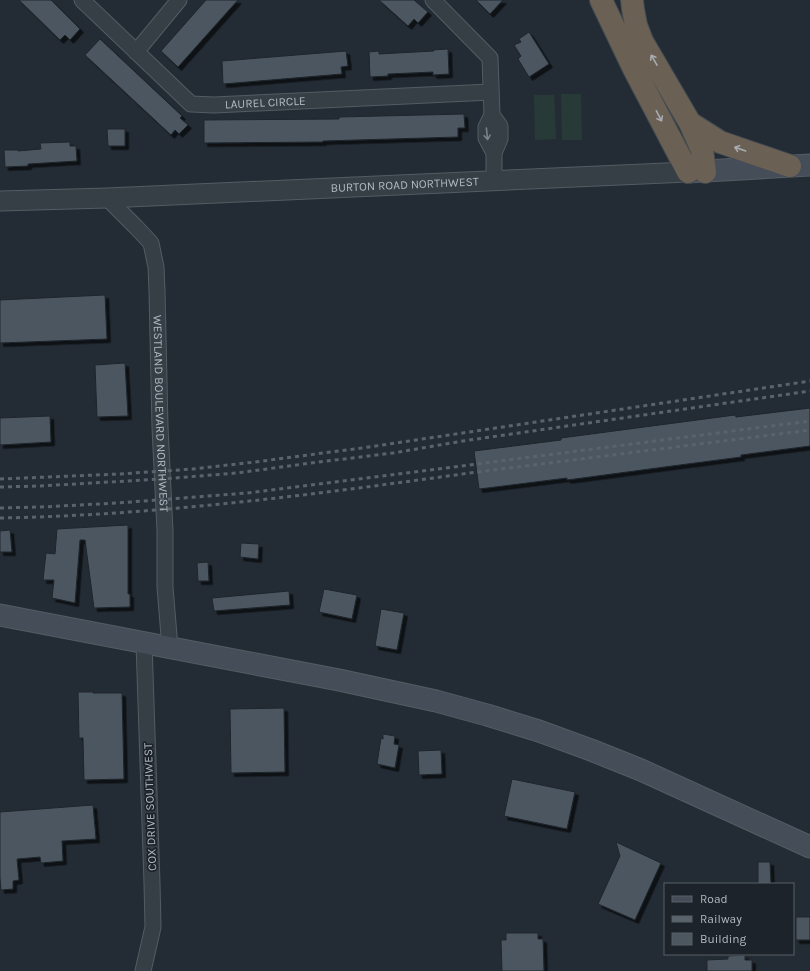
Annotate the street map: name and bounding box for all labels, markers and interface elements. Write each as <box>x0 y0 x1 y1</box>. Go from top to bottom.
one-way arrow <box>649 54 657 66</box>
street label: LAUREL CIRCLE <box>225 94 306 111</box>
one-way arrow <box>655 110 663 122</box>
one-way arrow <box>483 127 490 140</box>
one-way arrow <box>734 145 747 152</box>
street label: BURTON ROAD NORTHWEST <box>330 174 479 195</box>
street label: WESTLAND BOULEVARD NORTHWEST <box>151 315 171 512</box>
street label: COX DRIVE SOUTHWEST <box>141 743 159 871</box>
legend <box>664 883 794 955</box>
text: Road <box>700 892 728 906</box>
text: Railway <box>700 912 742 926</box>
text: Building <box>700 932 747 946</box>

